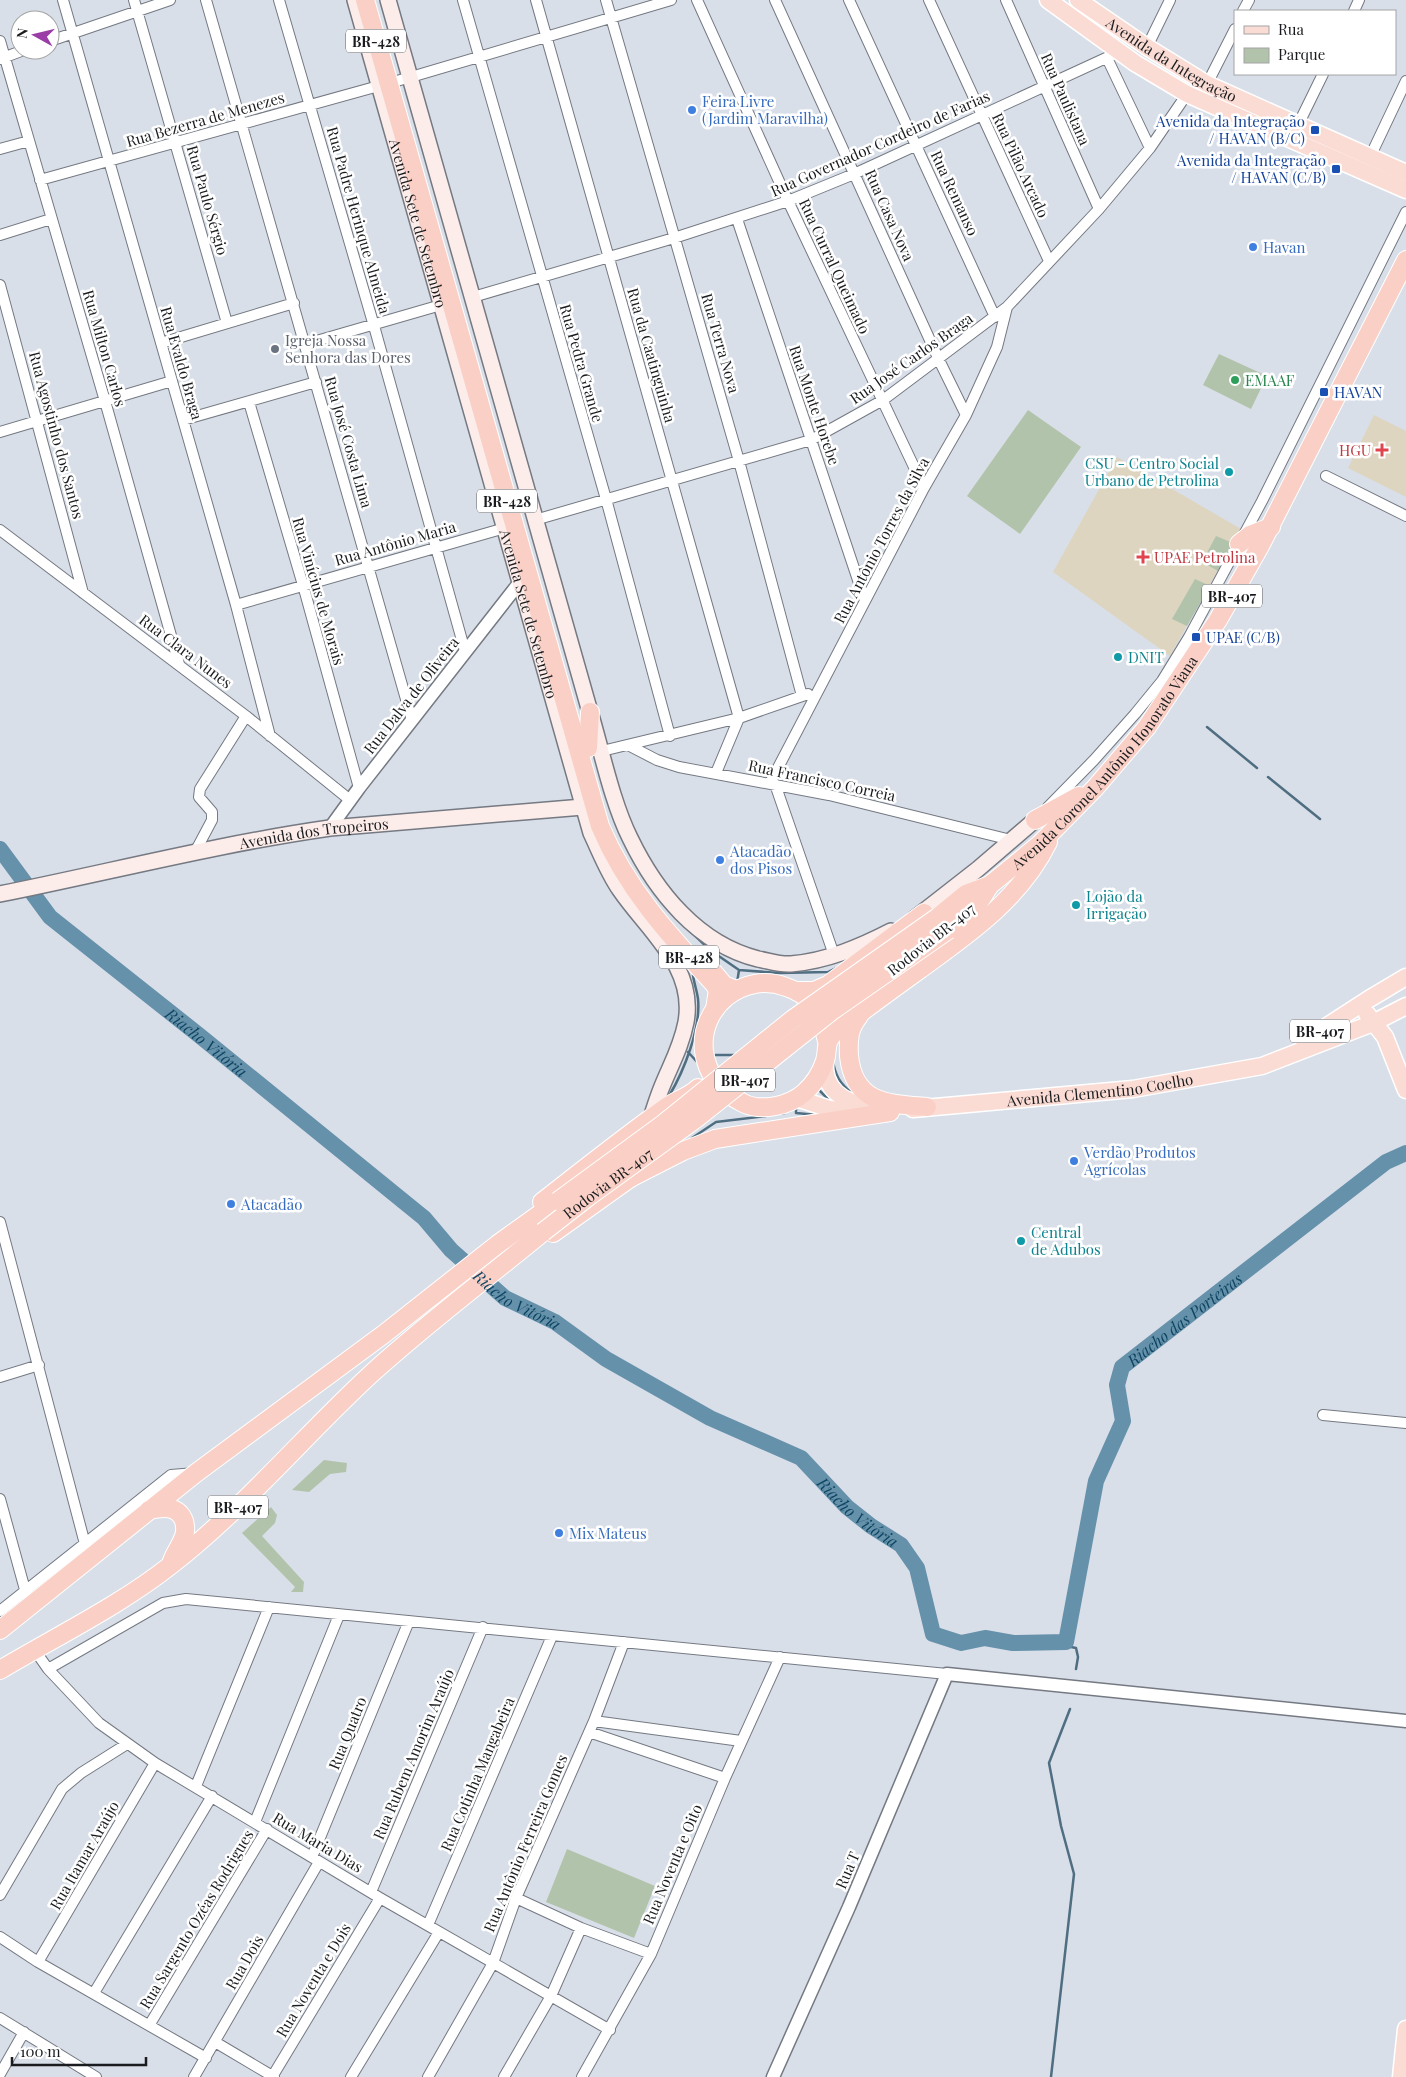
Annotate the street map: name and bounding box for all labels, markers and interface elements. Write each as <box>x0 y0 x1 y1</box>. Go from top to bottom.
north arrow <box>10 10 60 60</box>
legend <box>1234 10 1396 75</box>
street label: Avenida da Integração <box>1102 12 1240 106</box>
text: Rua <box>1278 19 1304 39</box>
text: N <box>12 27 32 39</box>
road number: BR-428 <box>346 29 406 52</box>
text: Parque <box>1278 44 1325 64</box>
street label: Rua Paulistana <box>1037 50 1095 149</box>
street label: Rua Governador Cordeiro de Farias <box>767 85 993 201</box>
street label: Rua Bezerra de Menezes <box>123 87 287 151</box>
place label: Feira Livre (Jardim Maravilha) <box>702 91 828 128</box>
marker: Feira Livre (Jardim Maravilha) <box>686 104 698 116</box>
street label: Rua Pilão Arcado <box>988 109 1054 221</box>
place label: Avenida da Integração / HAVAN (B/C) <box>1155 111 1305 148</box>
street label: Rua Padre Herinque Almeida <box>323 124 395 316</box>
marker: Avenida da Integração / HAVAN (B/C) <box>1309 124 1321 136</box>
street label: Avenida Sete de Setembro <box>385 135 452 310</box>
street label: Rua Paulo Sérgio <box>183 143 233 257</box>
street label: Rua Remanso <box>927 147 983 239</box>
place label: Avenida da Integração / HAVAN (C/B) <box>1176 150 1326 187</box>
marker: Avenida da Integração / HAVAN (C/B) <box>1330 163 1342 175</box>
street label: Rua Casa Nova <box>861 166 919 264</box>
street label: Rua Curral Queimado <box>795 195 875 337</box>
place label: Havan <box>1263 237 1305 257</box>
marker: Havan <box>1247 241 1259 253</box>
street label: Rua da Caatinguinha <box>623 285 681 425</box>
street label: Rua Milton Carlos <box>79 287 131 409</box>
street label: Rua Terra Nova <box>697 291 745 396</box>
street label: Rua Pedra Grande <box>556 302 608 424</box>
street label: Rua Evaldo Braga <box>156 304 208 422</box>
street label: Rua José Carlos Braga <box>845 308 977 408</box>
place label: Igreja Nossa Senhora das Dores <box>285 330 411 367</box>
street label: Rua Monte Horebe <box>785 342 845 468</box>
marker: Igreja Nossa Senhora das Dores <box>269 343 281 355</box>
street label: Rua Agostinho dos Santos <box>25 349 89 521</box>
place label: EMAAF <box>1245 370 1295 390</box>
street label: Rua José Costa Lima <box>321 374 377 511</box>
marker: EMAAF <box>1229 374 1241 386</box>
place label: HAVAN <box>1334 382 1383 402</box>
marker: HAVAN <box>1318 386 1330 398</box>
place label: HGU <box>1339 440 1371 460</box>
marker: HGU <box>1375 443 1389 457</box>
street label: Rua Antônio Torres da Silva <box>829 453 934 626</box>
place label: CSU - Centro Social Urbano de Petrolina <box>1085 453 1220 490</box>
marker: CSU - Centro Social Urbano de Petrolina <box>1223 466 1235 478</box>
road number: BR-428 <box>477 490 537 512</box>
street label: Rua Vinícius de Morais <box>288 515 350 667</box>
street label: Rua Antônio Maria <box>332 516 458 570</box>
street label: Avenida Sete de Setembro <box>495 526 562 701</box>
place label: UPAE Petrolina <box>1154 547 1256 567</box>
marker: UPAE Petrolina <box>1136 550 1150 564</box>
road number: BR-407 <box>1202 584 1262 608</box>
street label: Rua Clara Nunes <box>135 609 237 693</box>
place label: UPAE (C/B) <box>1206 627 1280 647</box>
marker: UPAE (C/B) <box>1190 631 1202 643</box>
street label: Rua Dalva de Oliveira <box>359 632 463 758</box>
place label: DNIT <box>1128 647 1164 667</box>
street label: Avenida Coronel Antônio Honorato Viana <box>1006 651 1202 874</box>
marker: DNIT <box>1112 651 1124 663</box>
street label: Rua Francisco Correia <box>747 755 898 805</box>
street label: Avenida dos Tropeiros <box>237 813 389 853</box>
place label: Atacadão dos Pisos <box>729 841 792 878</box>
marker: Atacadão dos Pisos <box>714 854 726 866</box>
place label: Lojão da Irrigação <box>1086 886 1147 923</box>
street label: Rodovia BR-407 <box>883 898 979 980</box>
marker: Lojão da Irrigação <box>1070 899 1082 911</box>
road number: BR-428 <box>659 946 719 969</box>
water label: Riacho Vitória <box>161 1002 252 1081</box>
road number: BR-407 <box>1290 1019 1350 1042</box>
road number: BR-407 <box>715 1068 775 1092</box>
street label: Avenida Clementino Coelho <box>1005 1068 1195 1111</box>
place label: Verdão Produtos Agrícolas <box>1083 1142 1196 1179</box>
street label: Rodovia BR-407 <box>559 1144 656 1223</box>
marker: Verdão Produtos Agrícolas <box>1068 1155 1080 1167</box>
place label: Atacadão <box>240 1194 302 1214</box>
marker: Atacadão <box>225 1198 237 1210</box>
place label: Central de Adubos <box>1031 1222 1101 1259</box>
marker: Central de Adubos <box>1015 1235 1027 1247</box>
water label: Riacho Vitória <box>469 1264 566 1334</box>
water label: Riacho das Porteiras <box>1121 1267 1246 1371</box>
water label: Riacho Vitória <box>813 1471 903 1551</box>
road number: BR-407 <box>208 1495 268 1518</box>
place label: Mix Mateus <box>569 1523 647 1543</box>
marker: Mix Mateus <box>553 1527 565 1539</box>
street label: Rua Rubem Amorim Araújo <box>368 1666 458 1842</box>
street label: Rua Cotinha Mangabeira <box>435 1693 519 1854</box>
street label: Rua Quatro <box>323 1694 371 1772</box>
street label: Rua Antônio Ferreira Gomes <box>478 1751 572 1935</box>
street label: Rua Itamar Araújo <box>45 1797 123 1913</box>
street label: Rua Noventa e Oito <box>638 1801 706 1927</box>
street label: Rua Maria Dias <box>269 1807 367 1877</box>
street label: Rua Sargento Ozéas Rodrigues <box>134 1826 258 2012</box>
street label: Rua T <box>830 1848 864 1892</box>
street label: Rua Noventa e Dois <box>271 1919 355 2041</box>
street label: Rua Dois <box>220 1931 268 1993</box>
scale bar <box>12 2034 146 2066</box>
text: 100 m <box>20 2041 61 2061</box>

